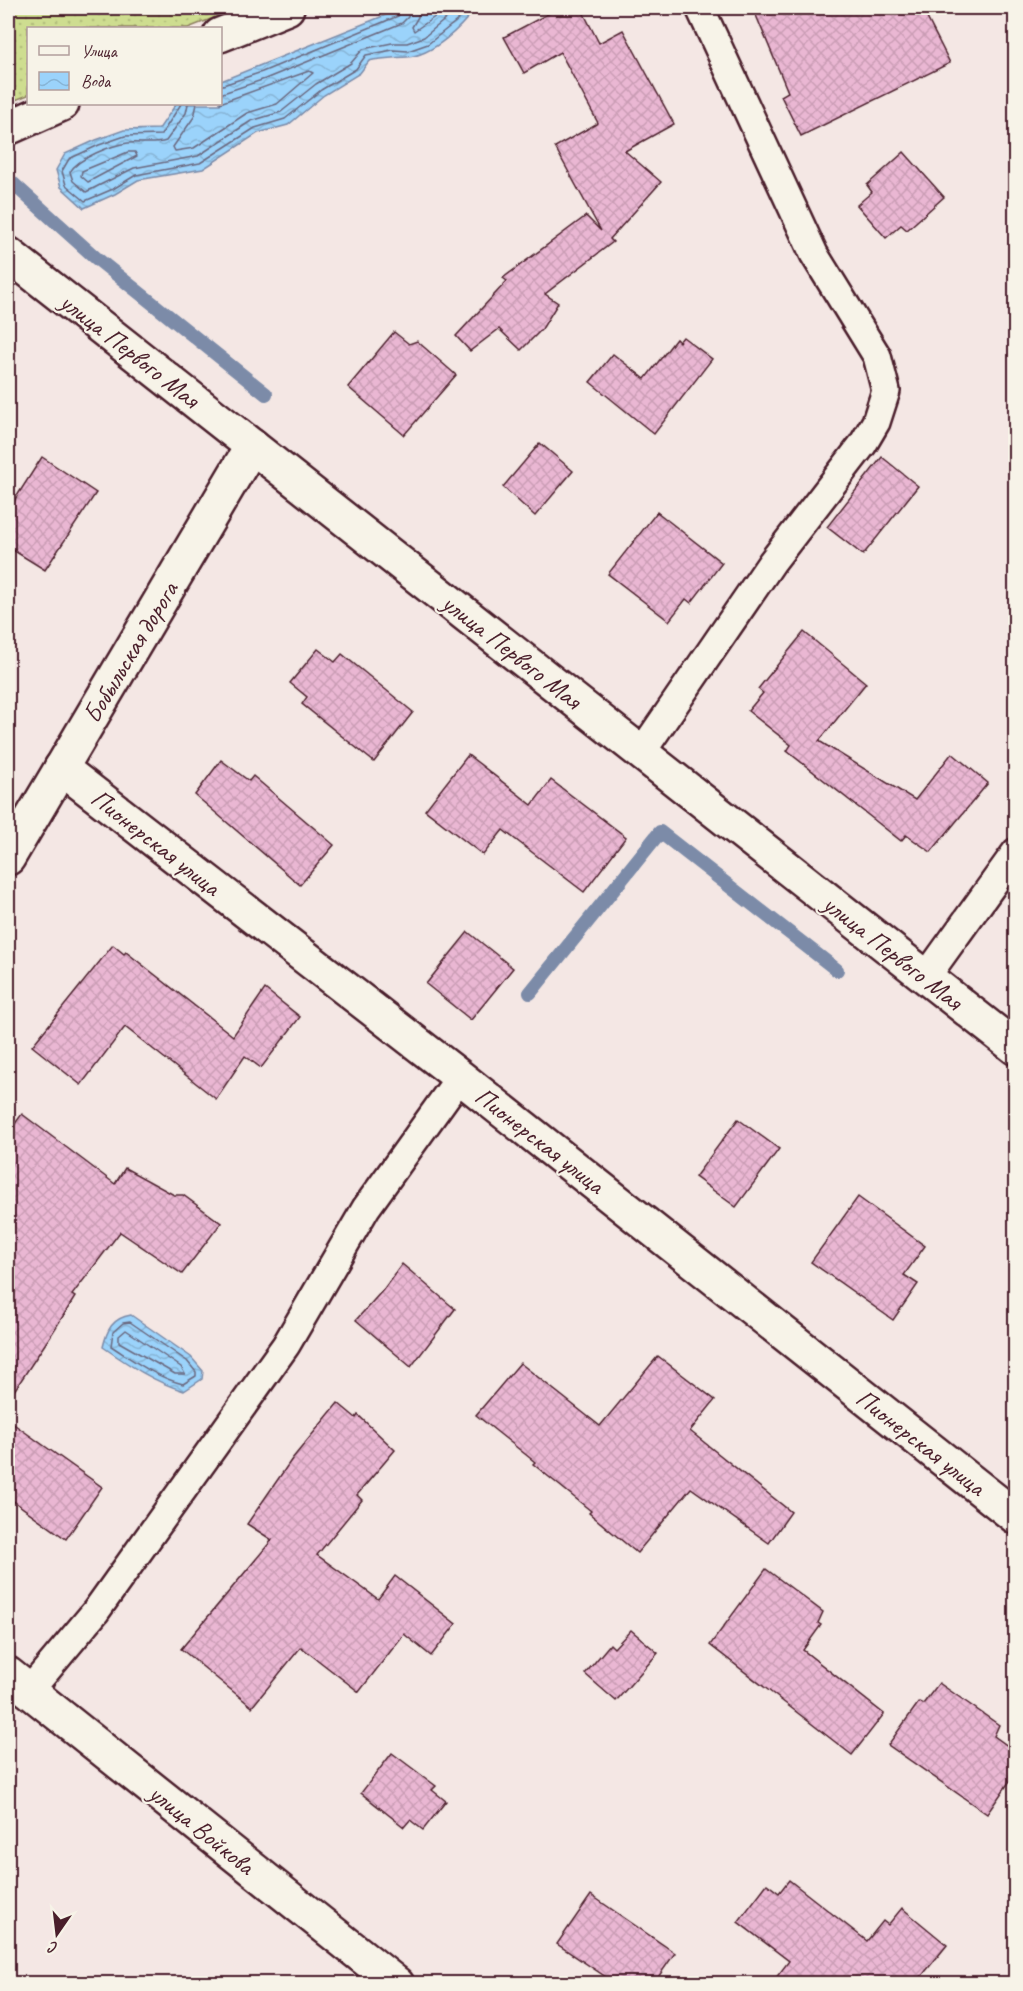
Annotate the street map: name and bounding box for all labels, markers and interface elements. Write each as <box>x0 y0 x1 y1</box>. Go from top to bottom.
legend <box>27 27 222 105</box>
text: Улица <box>81 40 118 62</box>
text: Вода <box>81 70 112 92</box>
street label: улица Первого Мая <box>52 284 208 416</box>
street label: Бобыльская дорога <box>75 574 186 729</box>
street label: улица Первого Мая <box>434 585 590 717</box>
street label: Пионерская улица <box>84 781 228 904</box>
street label: улица Первого Мая <box>815 886 971 1018</box>
street label: Пионерская улица <box>468 1079 612 1202</box>
street label: Пионерская улица <box>849 1381 993 1504</box>
street label: улица Войкова <box>141 1775 262 1883</box>
north arrow <box>27 1904 87 1964</box>
text: С <box>45 1936 60 1958</box>

